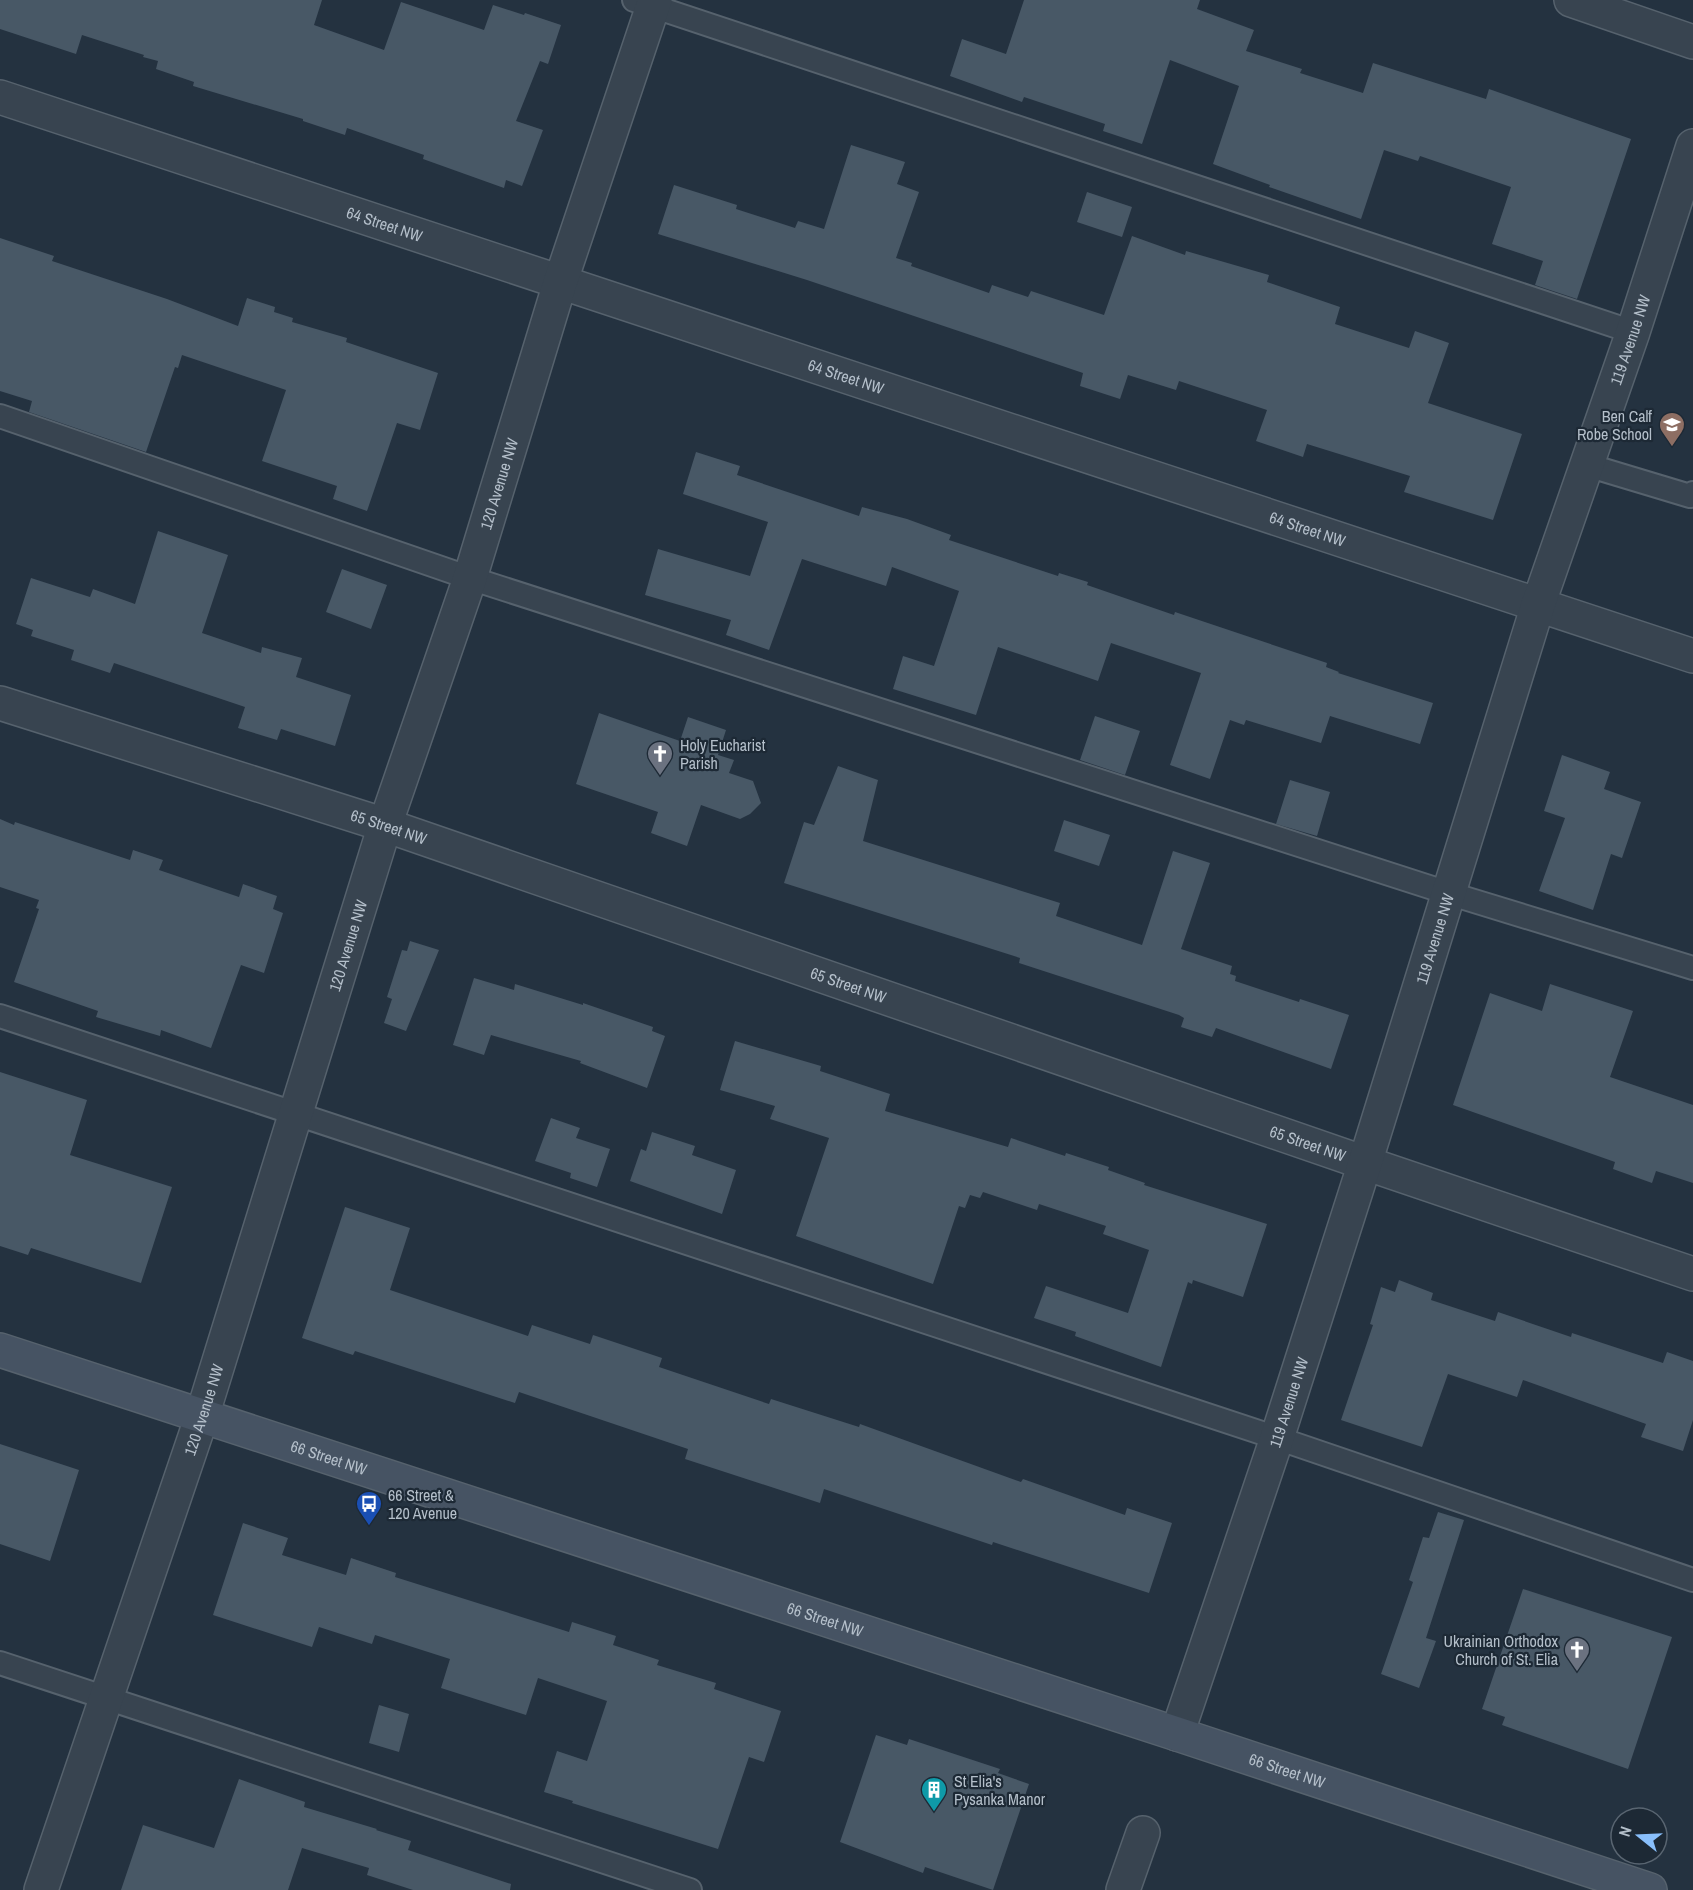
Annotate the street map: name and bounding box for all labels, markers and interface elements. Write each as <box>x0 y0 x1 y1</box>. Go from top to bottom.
street label: 64 Street NW <box>344 201 426 247</box>
street label: 119 Avenue NW <box>1604 291 1655 388</box>
street label: 64 Street NW <box>805 354 888 399</box>
place label: Ben Calf Robe School <box>1577 405 1652 445</box>
school or university icon: Ben Calf Robe School <box>1657 410 1687 448</box>
street label: 120 Avenue NW <box>474 435 523 532</box>
street label: 64 Street NW <box>1267 506 1349 552</box>
place label: Holy Eucharist Parish <box>680 734 766 774</box>
church icon: Holy Eucharist Parish <box>645 739 675 777</box>
street label: 65 Street NW <box>348 804 430 850</box>
street label: 119 Avenue NW <box>1410 890 1459 987</box>
street label: 120 Avenue NW <box>323 897 372 994</box>
street label: 65 Street NW <box>808 962 890 1008</box>
street label: 65 Street NW <box>1267 1120 1349 1167</box>
street label: 119 Avenue NW <box>1264 1354 1313 1450</box>
street label: 120 Avenue NW <box>178 1361 229 1458</box>
street label: 66 Street NW <box>288 1435 370 1480</box>
place label: 66 Street & 120 Avenue <box>388 1484 457 1524</box>
bus stop icon: 66 Street & 120 Avenue <box>354 1489 384 1527</box>
street label: 66 Street NW <box>784 1597 867 1642</box>
place label: Ukrainian Orthodox Church of St. Elia <box>1444 1630 1559 1670</box>
church icon: Ukrainian Orthodox Church of St. Elia <box>1562 1635 1592 1673</box>
street label: 66 Street NW <box>1246 1748 1329 1793</box>
place label: St Elia's Pysanka Manor <box>954 1770 1046 1810</box>
building icon: St Elia's Pysanka Manor <box>919 1775 949 1813</box>
north arrow <box>1609 1806 1669 1866</box>
text: N <box>1613 1823 1637 1839</box>

